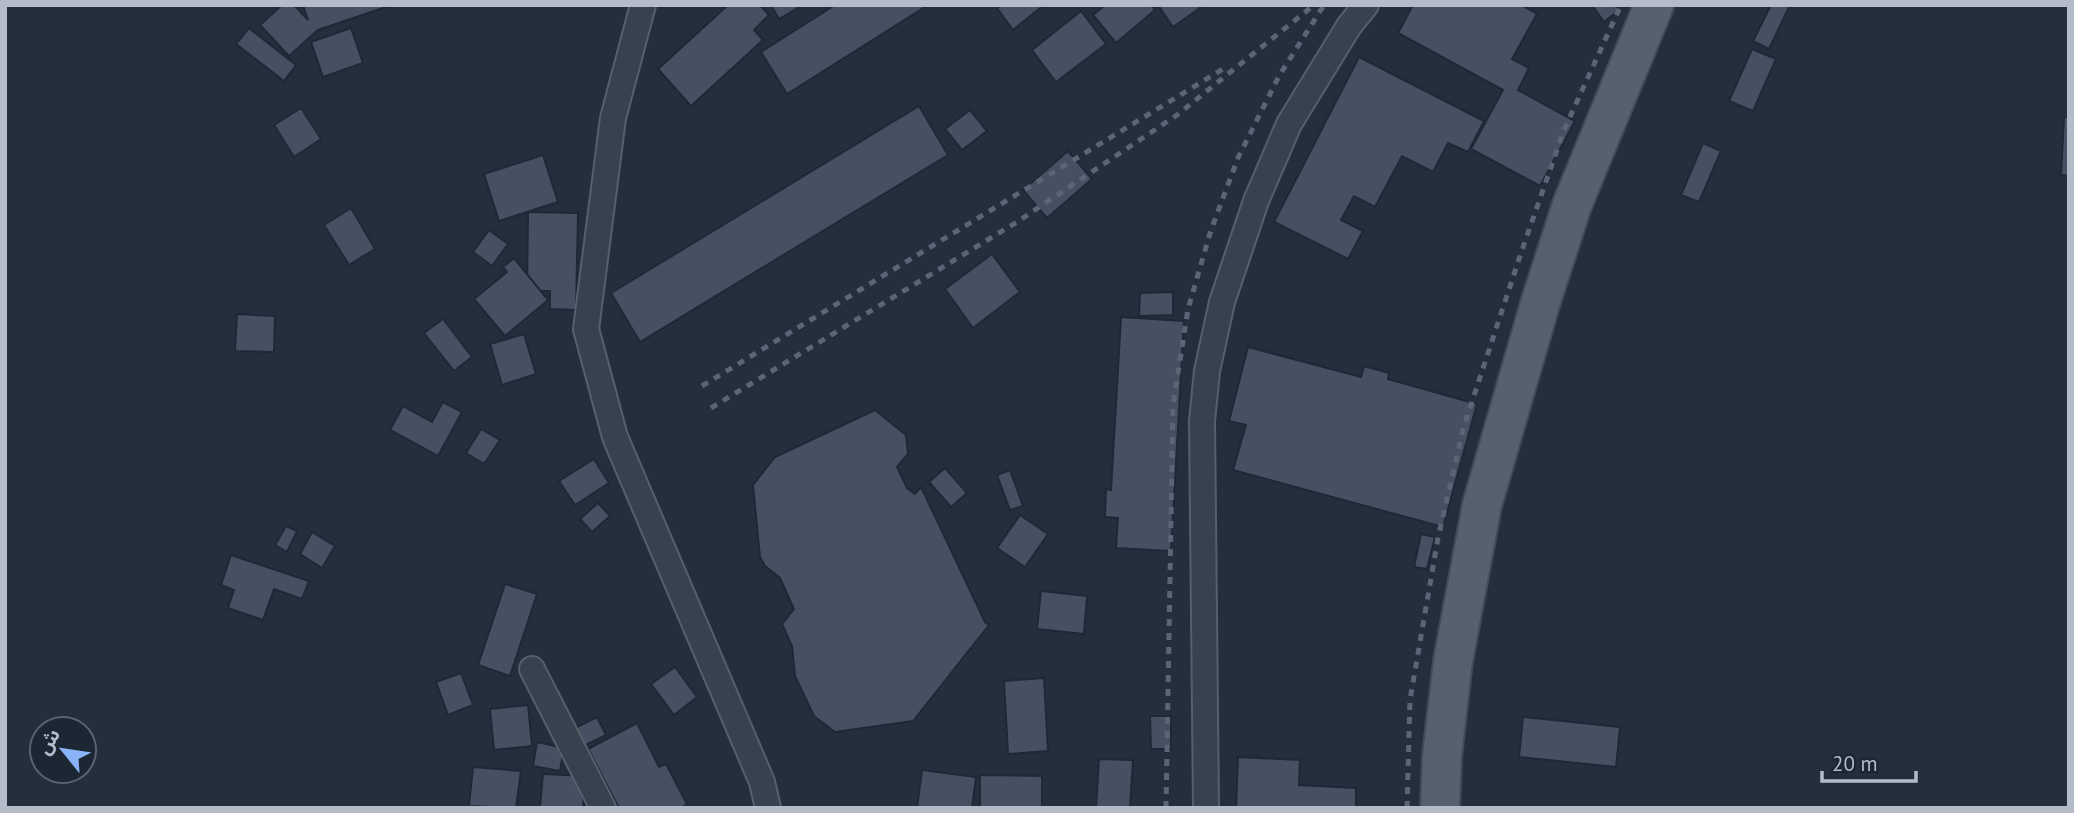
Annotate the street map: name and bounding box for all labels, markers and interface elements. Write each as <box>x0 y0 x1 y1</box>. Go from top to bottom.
north arrow <box>28 715 98 785</box>
text: ش <box>31 724 65 759</box>
scale bar <box>1822 740 1916 784</box>
text: 20 m <box>1832 750 1878 777</box>

